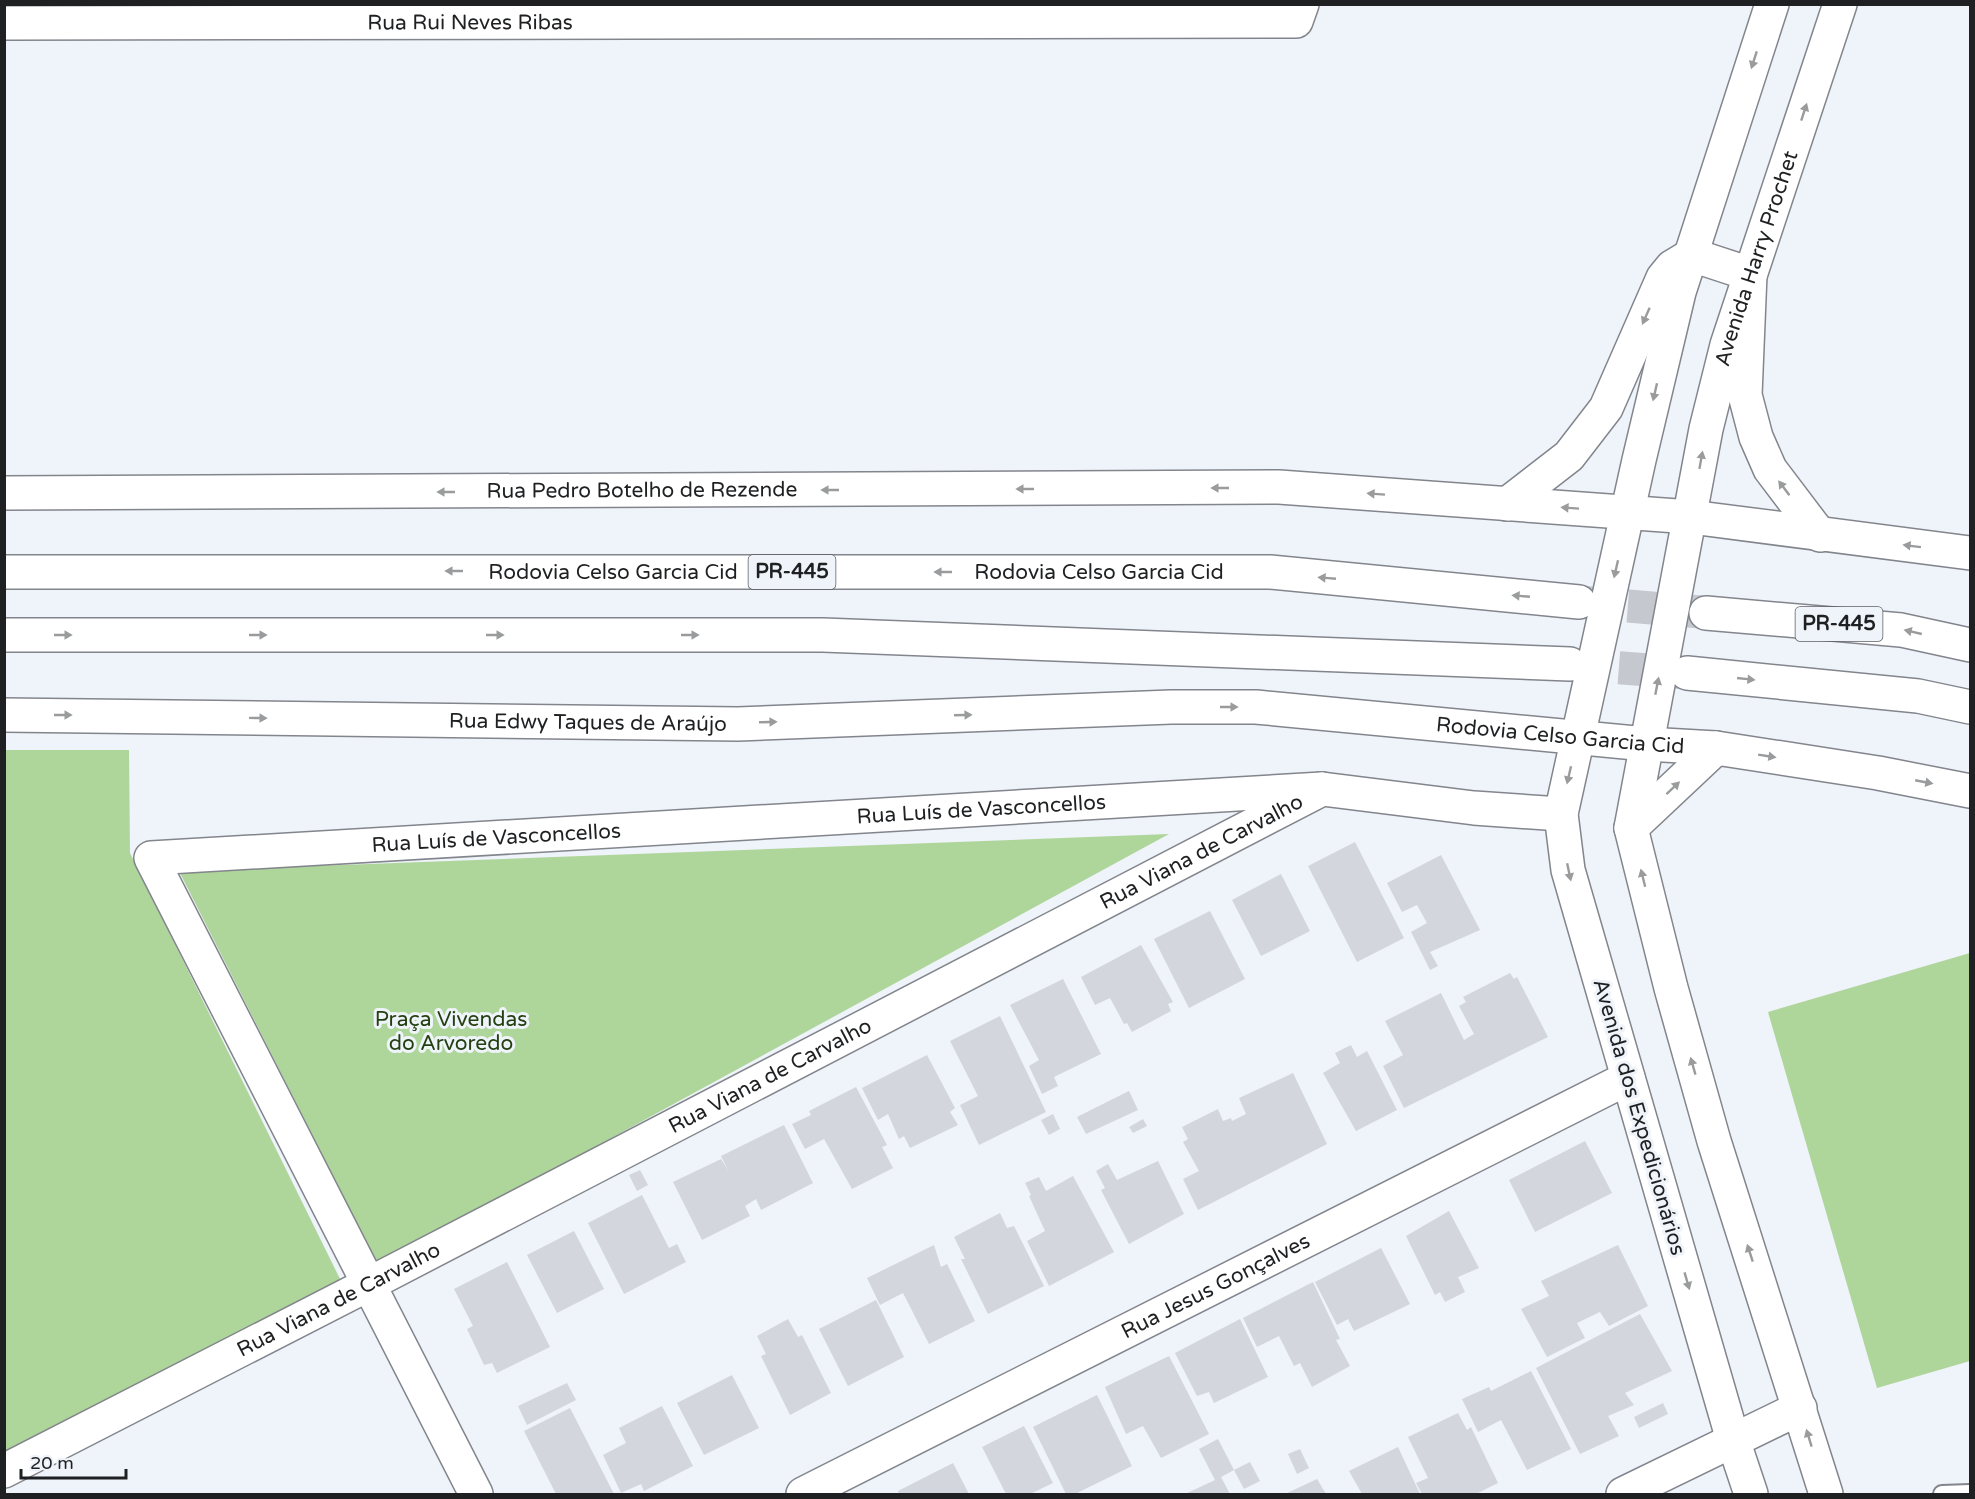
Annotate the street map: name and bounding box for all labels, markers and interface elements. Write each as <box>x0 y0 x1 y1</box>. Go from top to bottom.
street label: Rua Rui Neves Ribas <box>367 10 573 35</box>
one-way arrow <box>1749 51 1758 69</box>
one-way arrow <box>1800 103 1809 121</box>
street label: Avenida Harry Prochet <box>1710 148 1803 369</box>
one-way arrow <box>1641 307 1650 325</box>
one-way arrow <box>1650 383 1659 402</box>
one-way arrow <box>1696 450 1705 469</box>
street label: Rua Pedro Botelho de Rezende <box>486 477 798 503</box>
one-way arrow <box>1779 481 1791 496</box>
one-way arrow <box>1211 483 1230 493</box>
one-way arrow <box>1016 484 1035 494</box>
one-way arrow <box>821 485 840 495</box>
one-way arrow <box>437 487 456 496</box>
one-way arrow <box>1366 490 1385 499</box>
one-way arrow <box>1561 503 1580 513</box>
one-way arrow <box>1903 541 1922 551</box>
road number: PR-445 <box>748 555 836 589</box>
street label: Rodovia Celso Garcia Cid <box>488 560 738 585</box>
street label: Rodovia Celso Garcia Cid <box>974 560 1224 585</box>
one-way arrow <box>1610 560 1620 579</box>
one-way arrow <box>444 566 463 576</box>
one-way arrow <box>933 567 952 577</box>
one-way arrow <box>1317 573 1336 583</box>
one-way arrow <box>1511 591 1530 601</box>
road number: PR-445 <box>1796 607 1882 641</box>
one-way arrow <box>1904 627 1923 637</box>
one-way arrow <box>53 630 72 639</box>
one-way arrow <box>248 630 267 640</box>
one-way arrow <box>485 630 504 640</box>
one-way arrow <box>680 630 699 640</box>
one-way arrow <box>1736 674 1755 684</box>
one-way arrow <box>1653 676 1662 695</box>
one-way arrow <box>1220 702 1239 712</box>
street label: Rua Edwy Taques de Araújo <box>449 708 727 736</box>
one-way arrow <box>53 710 72 720</box>
one-way arrow <box>953 710 972 719</box>
street label: Rodovia Celso Garcia Cid <box>1435 712 1685 759</box>
one-way arrow <box>248 713 267 723</box>
one-way arrow <box>758 718 777 727</box>
one-way arrow <box>1758 752 1777 761</box>
one-way arrow <box>1564 766 1573 785</box>
one-way arrow <box>1915 778 1934 787</box>
one-way arrow <box>1666 782 1680 796</box>
street label: Rua Luís de Vasconcellos <box>856 789 1107 829</box>
street label: Rua Viana de Carvalho <box>1096 789 1307 915</box>
street label: Rua Luís de Vasconcellos <box>371 818 622 857</box>
one-way arrow <box>1565 863 1575 881</box>
one-way arrow <box>1638 868 1648 887</box>
street label: Avenida dos Expedicionários <box>1588 976 1690 1258</box>
park label: Praça Vivendas do Arvoredo <box>375 1007 527 1056</box>
street label: Rua Viana de Carvalho <box>664 1013 876 1139</box>
one-way arrow <box>1688 1057 1697 1075</box>
street label: Rua Jesus Gonçalves <box>1117 1228 1314 1344</box>
street label: Rua Viana de Carvalho <box>233 1237 444 1362</box>
one-way arrow <box>1745 1244 1754 1262</box>
one-way arrow <box>1683 1272 1692 1290</box>
one-way arrow <box>1804 1429 1813 1447</box>
scale bar <box>21 1442 126 1480</box>
text: 20 m <box>30 1452 74 1474</box>

